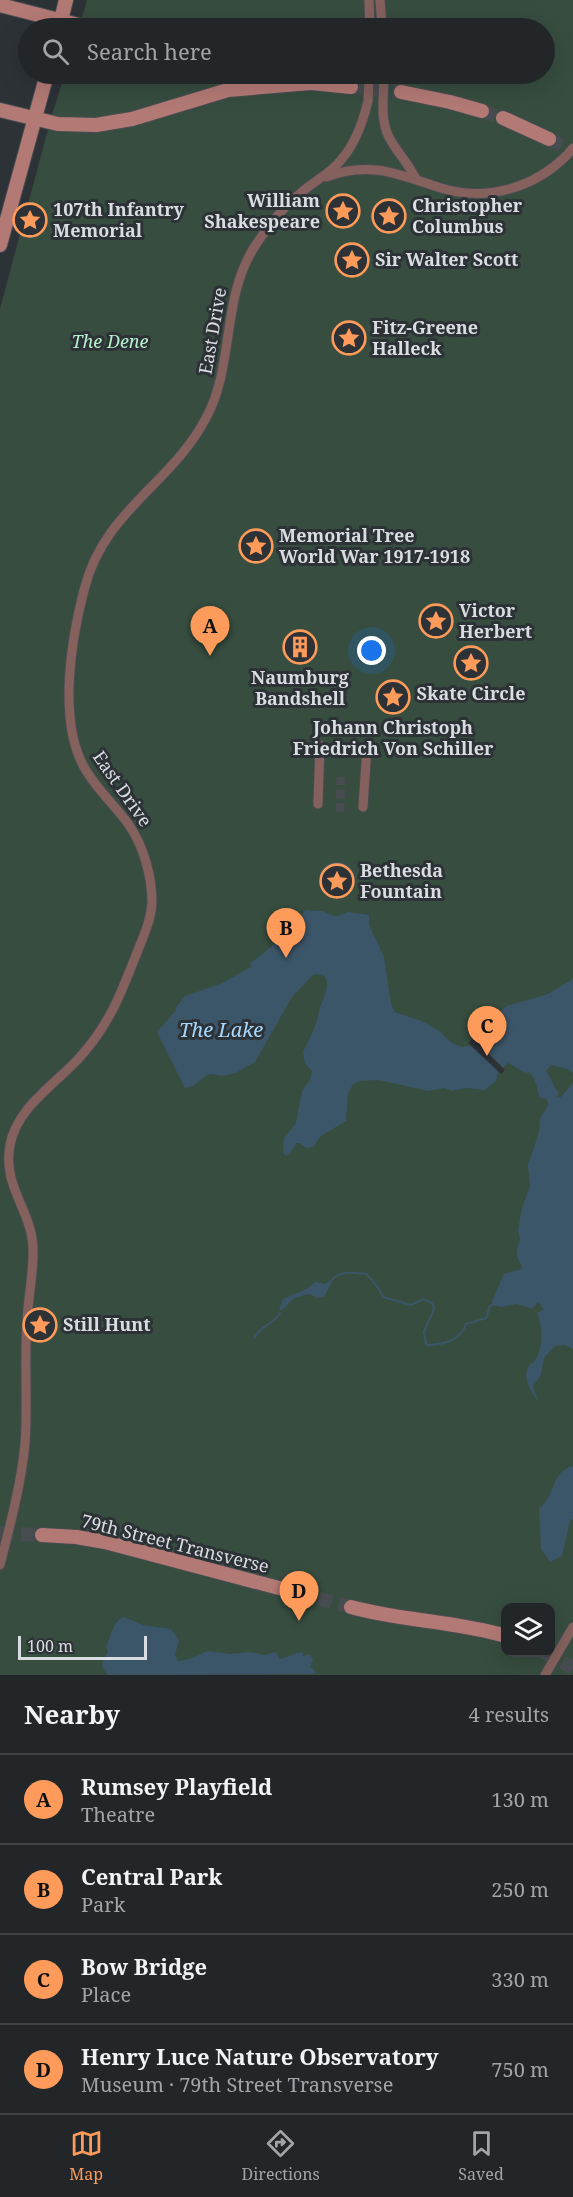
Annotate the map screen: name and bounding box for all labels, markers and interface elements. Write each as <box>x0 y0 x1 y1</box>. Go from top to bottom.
search box <box>18 18 555 84</box>
icon: search <box>39 35 72 68</box>
text: Search here <box>87 36 212 66</box>
place label: William Shakespeare <box>204 188 320 233</box>
place icon: William Shakespeare <box>325 193 361 229</box>
place label: Christopher Columbus <box>412 193 523 238</box>
place label: 107th Infantry Memorial <box>53 197 185 242</box>
place icon: Christopher Columbus <box>371 198 407 234</box>
place icon: 107th Infantry Memorial <box>12 202 48 238</box>
place icon: Sir Walter Scott <box>334 242 370 278</box>
place label: Sir Walter Scott <box>375 247 518 271</box>
street label: East Drive <box>193 285 231 376</box>
place label: Fitz-Greene Halleck <box>372 315 478 360</box>
place icon: Fitz-Greene Halleck <box>331 320 367 356</box>
park label: The Dene <box>72 329 149 353</box>
place label: Memorial Tree World War 1917-1918 <box>279 523 470 568</box>
place icon: Memorial Tree World War 1917-1918 <box>238 528 274 564</box>
place label: Victor Herbert <box>459 598 532 643</box>
place icon: Victor Herbert <box>418 603 454 639</box>
pin: A <box>190 606 230 656</box>
building icon: Naumburg Bandshell <box>282 629 318 665</box>
your location <box>357 636 386 665</box>
place icon: Skate Circle <box>453 645 489 681</box>
place label: Naumburg Bandshell <box>251 665 350 710</box>
place icon: Johann Christoph Friedrich Von Schiller <box>375 679 411 715</box>
place label: Skate Circle <box>417 681 525 705</box>
place label: Johann Christoph Friedrich Von Schiller <box>293 715 494 760</box>
street label: East Drive <box>88 746 158 831</box>
place label: Bethesda Fountain <box>360 858 443 903</box>
place icon: Bethesda Fountain <box>319 863 355 899</box>
pin: B <box>266 908 306 958</box>
pin: C <box>468 1006 506 1056</box>
water label: The Lake <box>179 1016 263 1043</box>
place icon: Still Hunt <box>22 1307 58 1343</box>
place label: Still Hunt <box>63 1312 150 1336</box>
street label: 79th Street Transverse <box>79 1508 272 1578</box>
pin: D <box>280 1572 318 1621</box>
map controls <box>501 1603 555 1657</box>
button: layers <box>501 1603 555 1657</box>
scale bar <box>18 1633 147 1660</box>
text: 100 m <box>27 1635 73 1657</box>
text: Nearby <box>24 1696 120 1732</box>
text: 4 results <box>469 1701 549 1728</box>
text: Rumsey Playfield <box>81 1771 272 1801</box>
text: A <box>36 1786 51 1813</box>
text: 130 m <box>491 1786 549 1813</box>
text: Theatre <box>81 1801 155 1828</box>
text: Central Park <box>81 1861 222 1891</box>
text: B <box>37 1876 50 1903</box>
text: 250 m <box>491 1876 549 1903</box>
text: Park <box>81 1891 125 1918</box>
text: Bow Bridge <box>81 1951 207 1981</box>
text: C <box>37 1966 50 1993</box>
text: 330 m <box>491 1966 549 1993</box>
text: Place <box>81 1981 131 2008</box>
text: Henry Luce Nature Observatory <box>81 2041 439 2071</box>
text: D <box>36 2056 51 2083</box>
text: 750 m <box>491 2056 549 2083</box>
text: Museum · 79th Street Transverse <box>81 2071 393 2098</box>
tab: Map <box>69 2127 103 2185</box>
tab: Directions <box>242 2127 320 2185</box>
tab: Saved <box>458 2127 504 2185</box>

